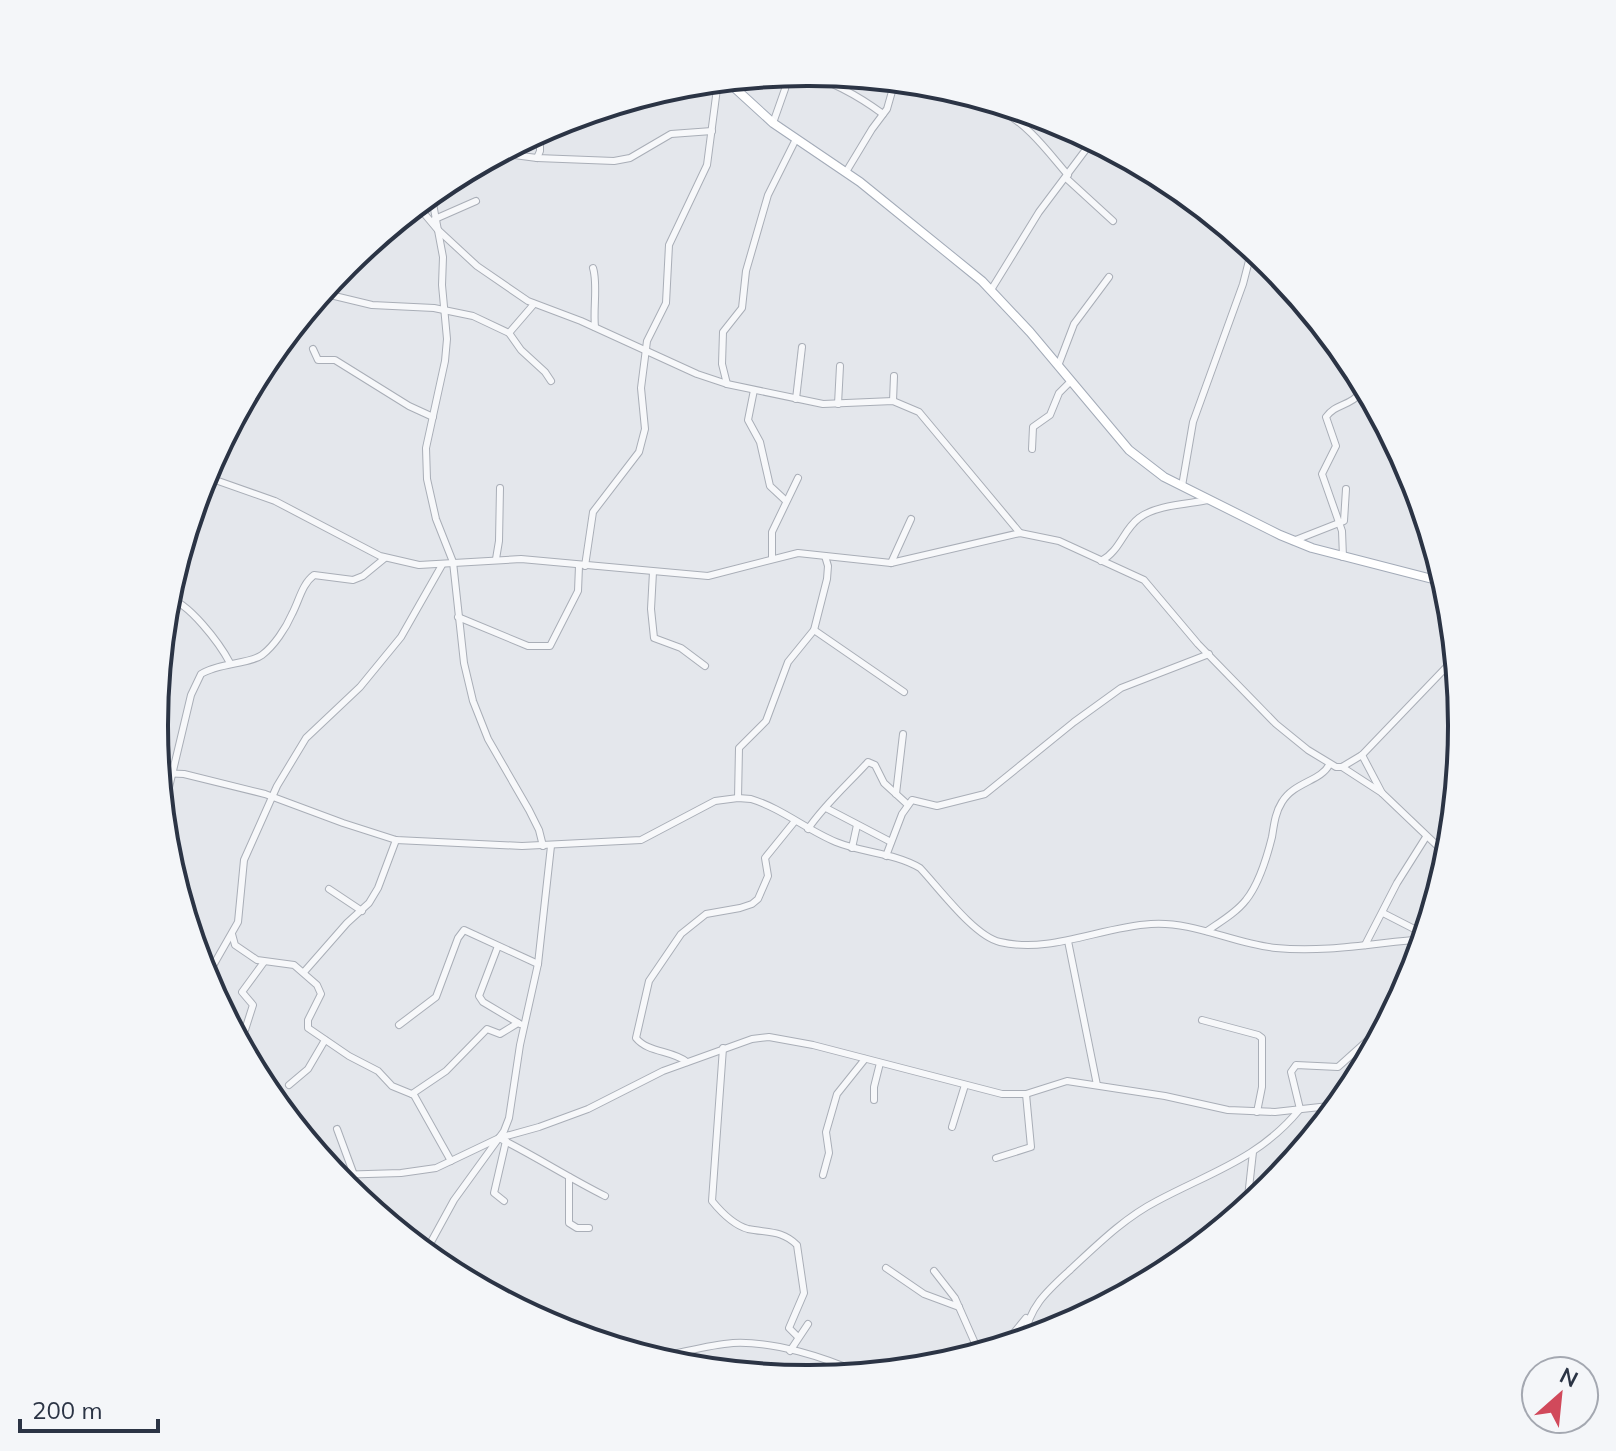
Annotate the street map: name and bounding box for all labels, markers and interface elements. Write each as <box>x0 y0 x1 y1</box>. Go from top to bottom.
north arrow <box>1520 1355 1600 1435</box>
text: N <box>1555 1361 1583 1393</box>
scale bar <box>20 1383 158 1433</box>
text: 200 m <box>32 1395 103 1425</box>

